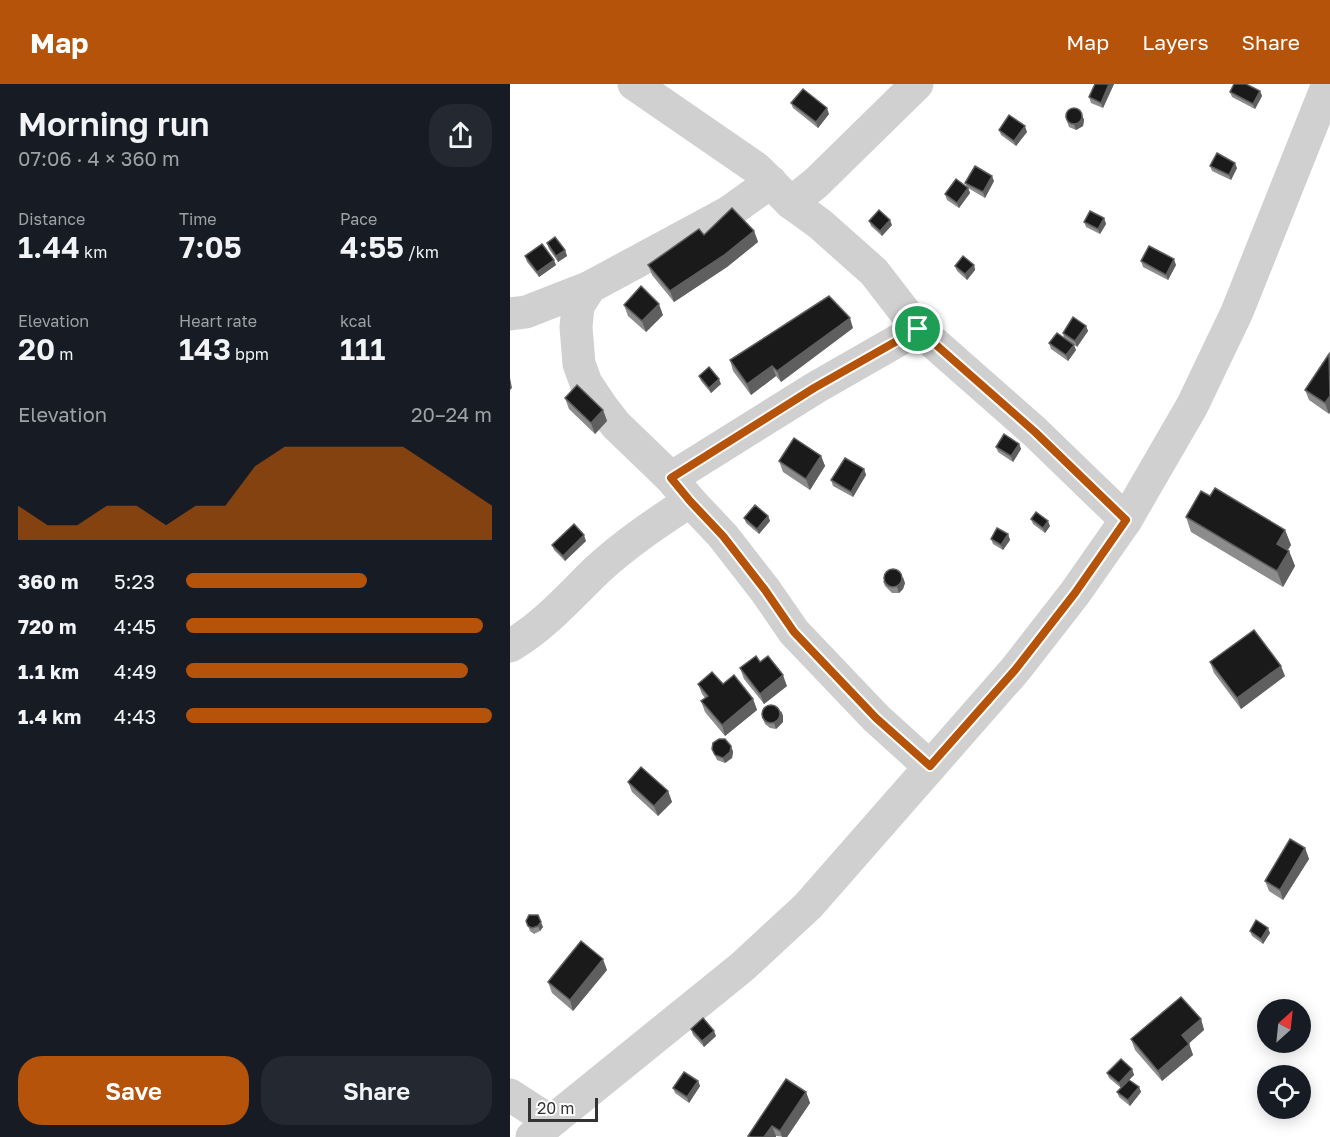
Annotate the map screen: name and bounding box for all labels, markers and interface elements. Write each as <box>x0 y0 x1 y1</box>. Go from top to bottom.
text: Map <box>30 26 88 59</box>
text: Map <box>1066 29 1109 55</box>
text: Layers <box>1142 29 1209 55</box>
text: Share <box>1242 29 1300 55</box>
text: Morning run <box>18 104 210 143</box>
button: share <box>429 104 492 167</box>
text: 07:06 · 4 × 360 m <box>18 146 180 170</box>
text: Distance <box>18 209 85 229</box>
text: Time <box>179 209 217 229</box>
text: Pace <box>340 209 377 229</box>
text: 1.44 <box>18 229 80 265</box>
text: 7:05 <box>179 229 242 265</box>
text: 4:55 <box>340 229 404 265</box>
text: km <box>80 242 107 262</box>
text: /km <box>404 242 439 262</box>
pin <box>892 303 943 354</box>
text: Elevation <box>18 311 89 331</box>
text: Heart rate <box>179 311 257 331</box>
text: kcal <box>340 311 372 331</box>
icon: arrive <box>901 312 934 345</box>
text: 20 <box>18 331 55 367</box>
text: 143 <box>179 331 231 367</box>
text: 111 <box>340 331 385 367</box>
text: m <box>55 344 73 364</box>
text: bpm <box>231 344 269 364</box>
text: Elevation <box>18 402 107 426</box>
text: 20–24 m <box>411 402 492 426</box>
text: 360 m <box>18 569 78 593</box>
text: 5:23 <box>114 569 155 593</box>
text: 720 m <box>18 614 77 638</box>
text: 4:45 <box>114 614 156 638</box>
text: 1.1 km <box>18 659 79 683</box>
text: 4:49 <box>114 659 157 683</box>
text: 1.4 km <box>18 704 81 728</box>
text: 4:43 <box>114 704 156 728</box>
north arrow <box>1257 999 1311 1053</box>
map controls <box>1257 999 1311 1119</box>
button: Save <box>18 1056 249 1125</box>
button: Share <box>261 1056 492 1125</box>
button: locate <box>1257 1065 1311 1119</box>
scale bar <box>528 1095 598 1122</box>
text: 20 m <box>537 1098 574 1118</box>

